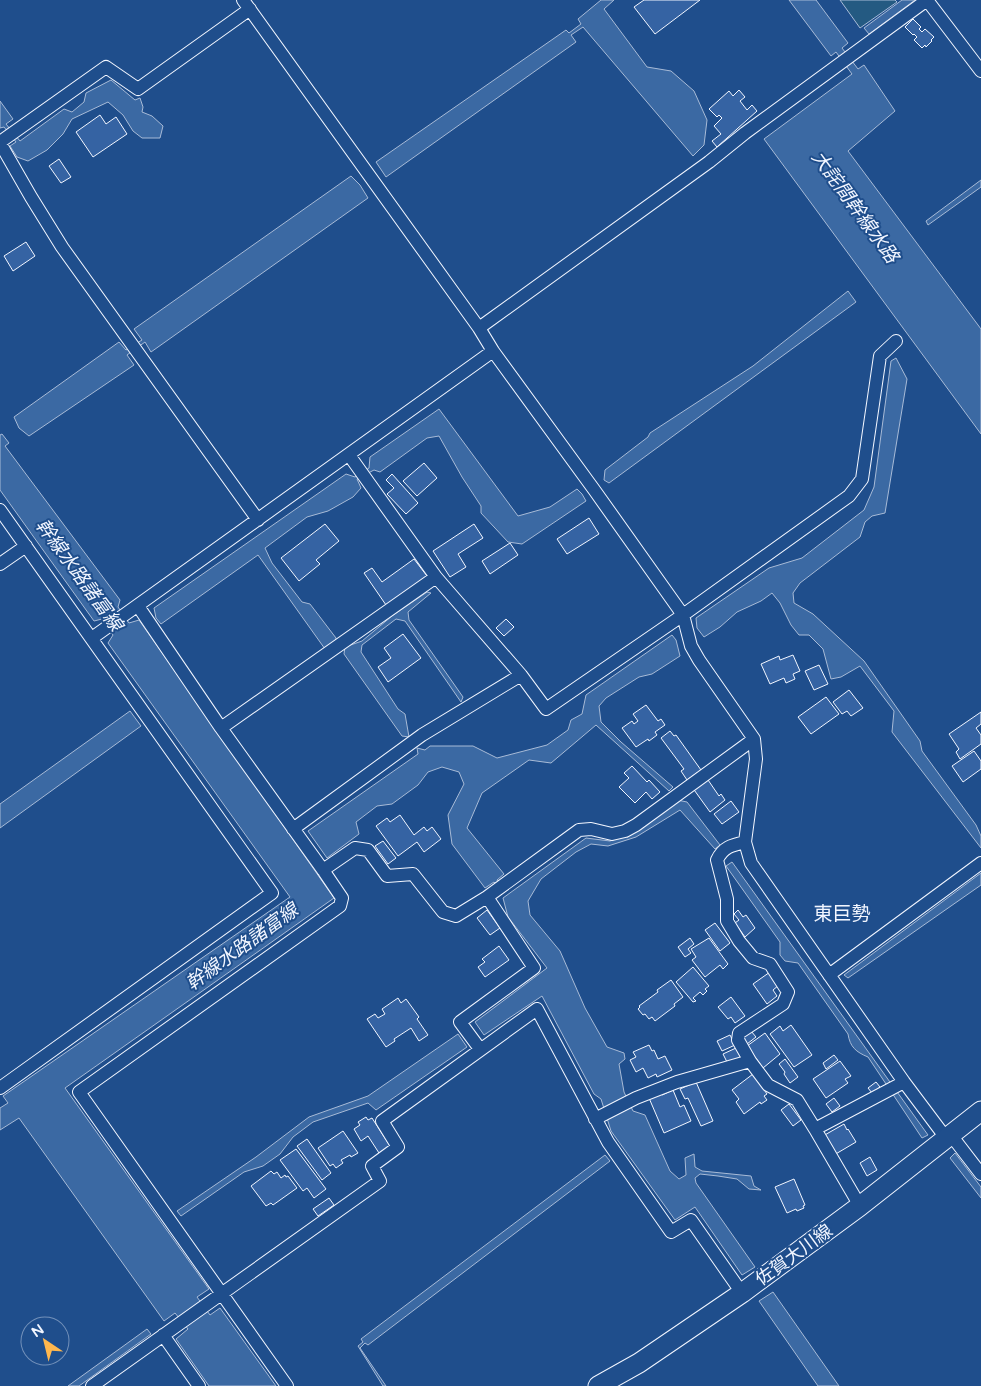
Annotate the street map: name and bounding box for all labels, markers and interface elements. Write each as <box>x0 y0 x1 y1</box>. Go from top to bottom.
water label: 大詫間幹線水路 <box>807 147 904 269</box>
water label: 幹線水路諸富線 <box>31 515 128 637</box>
water label: 幹線水路諸富線 <box>182 898 304 995</box>
district label: 東巨勢 <box>813 903 871 925</box>
street label: 佐賀大川線 <box>751 1220 837 1290</box>
north arrow <box>20 1316 70 1366</box>
text: N <box>28 1321 47 1341</box>

